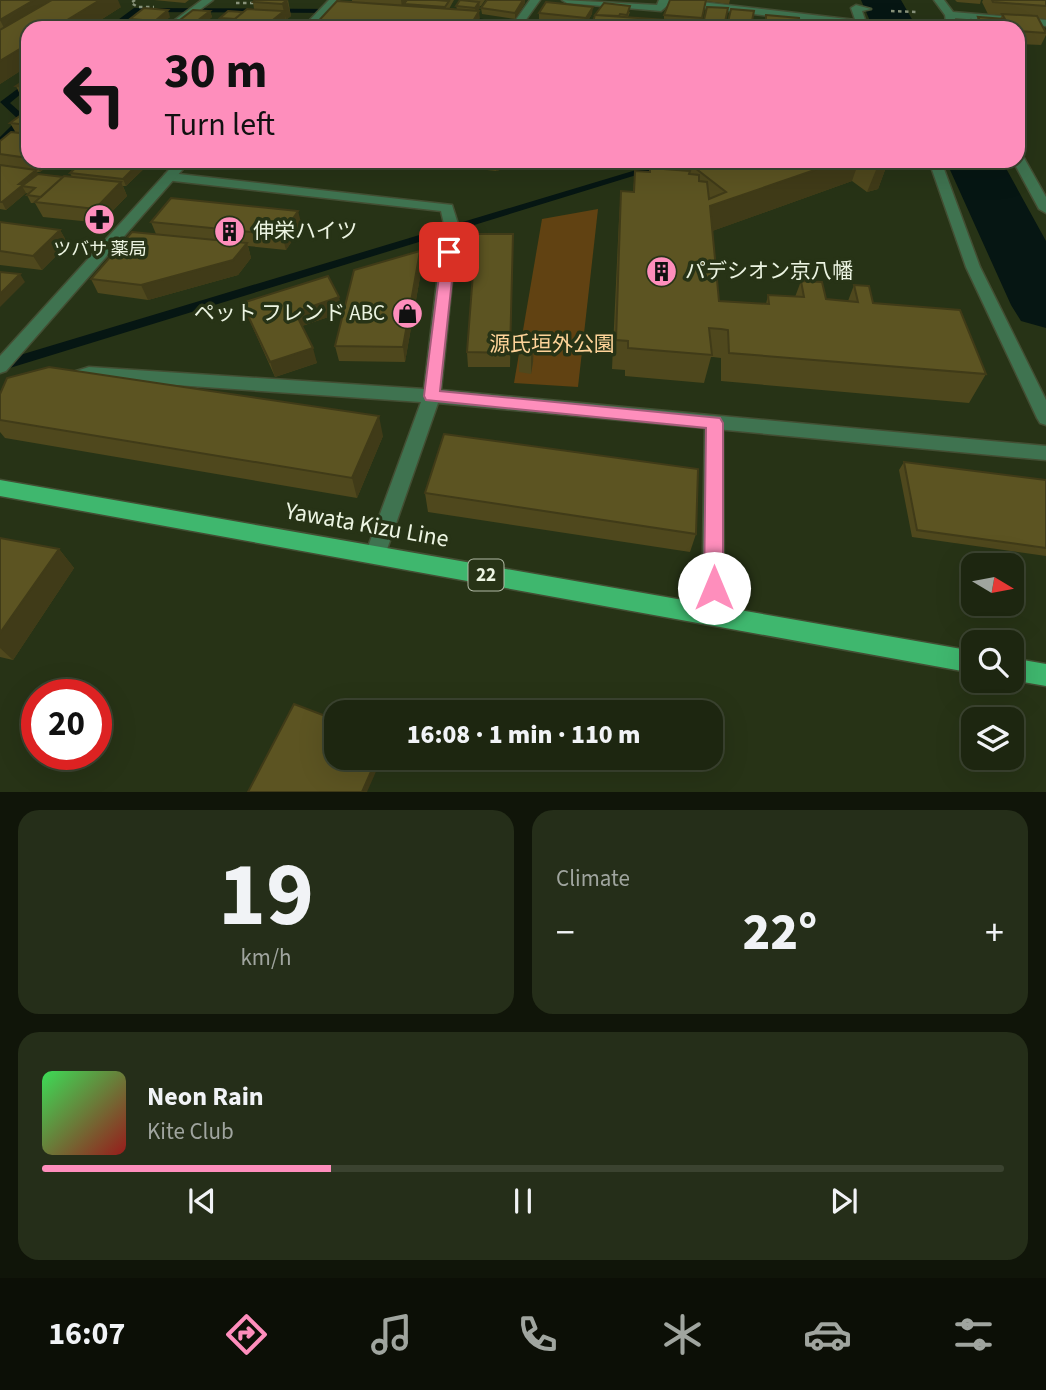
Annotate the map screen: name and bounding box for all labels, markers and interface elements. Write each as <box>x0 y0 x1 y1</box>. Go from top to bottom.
text: 30 m <box>164 37 268 107</box>
icon: left <box>49 49 140 140</box>
text: Turn left <box>164 102 275 148</box>
pharmacy icon: ツバサ 薬局 <box>83 202 117 236</box>
building icon: 伸栄ハイツ <box>213 214 247 248</box>
place label: 伸栄ハイツ <box>253 216 358 246</box>
pin <box>419 222 479 282</box>
icon: arrive <box>430 233 468 271</box>
place label: ツバサ 薬局 <box>53 237 147 262</box>
building icon: パデシオン京八幡 <box>645 254 679 288</box>
place label: パデシオン京八幡 <box>685 256 853 286</box>
shop icon: ペット フレンド ABC <box>391 296 425 330</box>
place label: ペット フレンド ABC <box>194 298 385 328</box>
park label: 源氏垣外公園 <box>489 329 615 359</box>
street label: Yawata Kizu Line <box>282 493 451 557</box>
position arrow <box>677 551 751 625</box>
north arrow <box>961 553 1024 616</box>
map controls <box>961 553 1024 770</box>
road number: 22 <box>468 560 504 590</box>
button: search <box>961 630 1024 693</box>
speed limit sign: 20 <box>21 679 112 770</box>
button: layers <box>961 707 1024 770</box>
text: 16:08 · 1 min · 110 m <box>407 716 640 753</box>
text: 19 <box>218 831 314 960</box>
text: Climate <box>556 862 630 895</box>
text: 22° <box>743 896 817 970</box>
text: − <box>556 906 575 960</box>
text: + <box>985 906 1004 960</box>
text: km/h <box>240 941 292 974</box>
text: Neon Rain <box>147 1078 264 1115</box>
text: Kite Club <box>147 1115 234 1148</box>
icon: previous <box>183 1182 221 1220</box>
icon: pause <box>504 1182 542 1220</box>
icon: next <box>825 1182 863 1220</box>
icon: directions <box>222 1310 271 1359</box>
icon: music <box>367 1310 416 1359</box>
icon: phone <box>513 1310 562 1359</box>
icon: climate <box>658 1310 707 1359</box>
icon: car <box>803 1310 852 1359</box>
icon: filters <box>949 1310 998 1359</box>
text: 16:07 <box>48 1311 125 1357</box>

